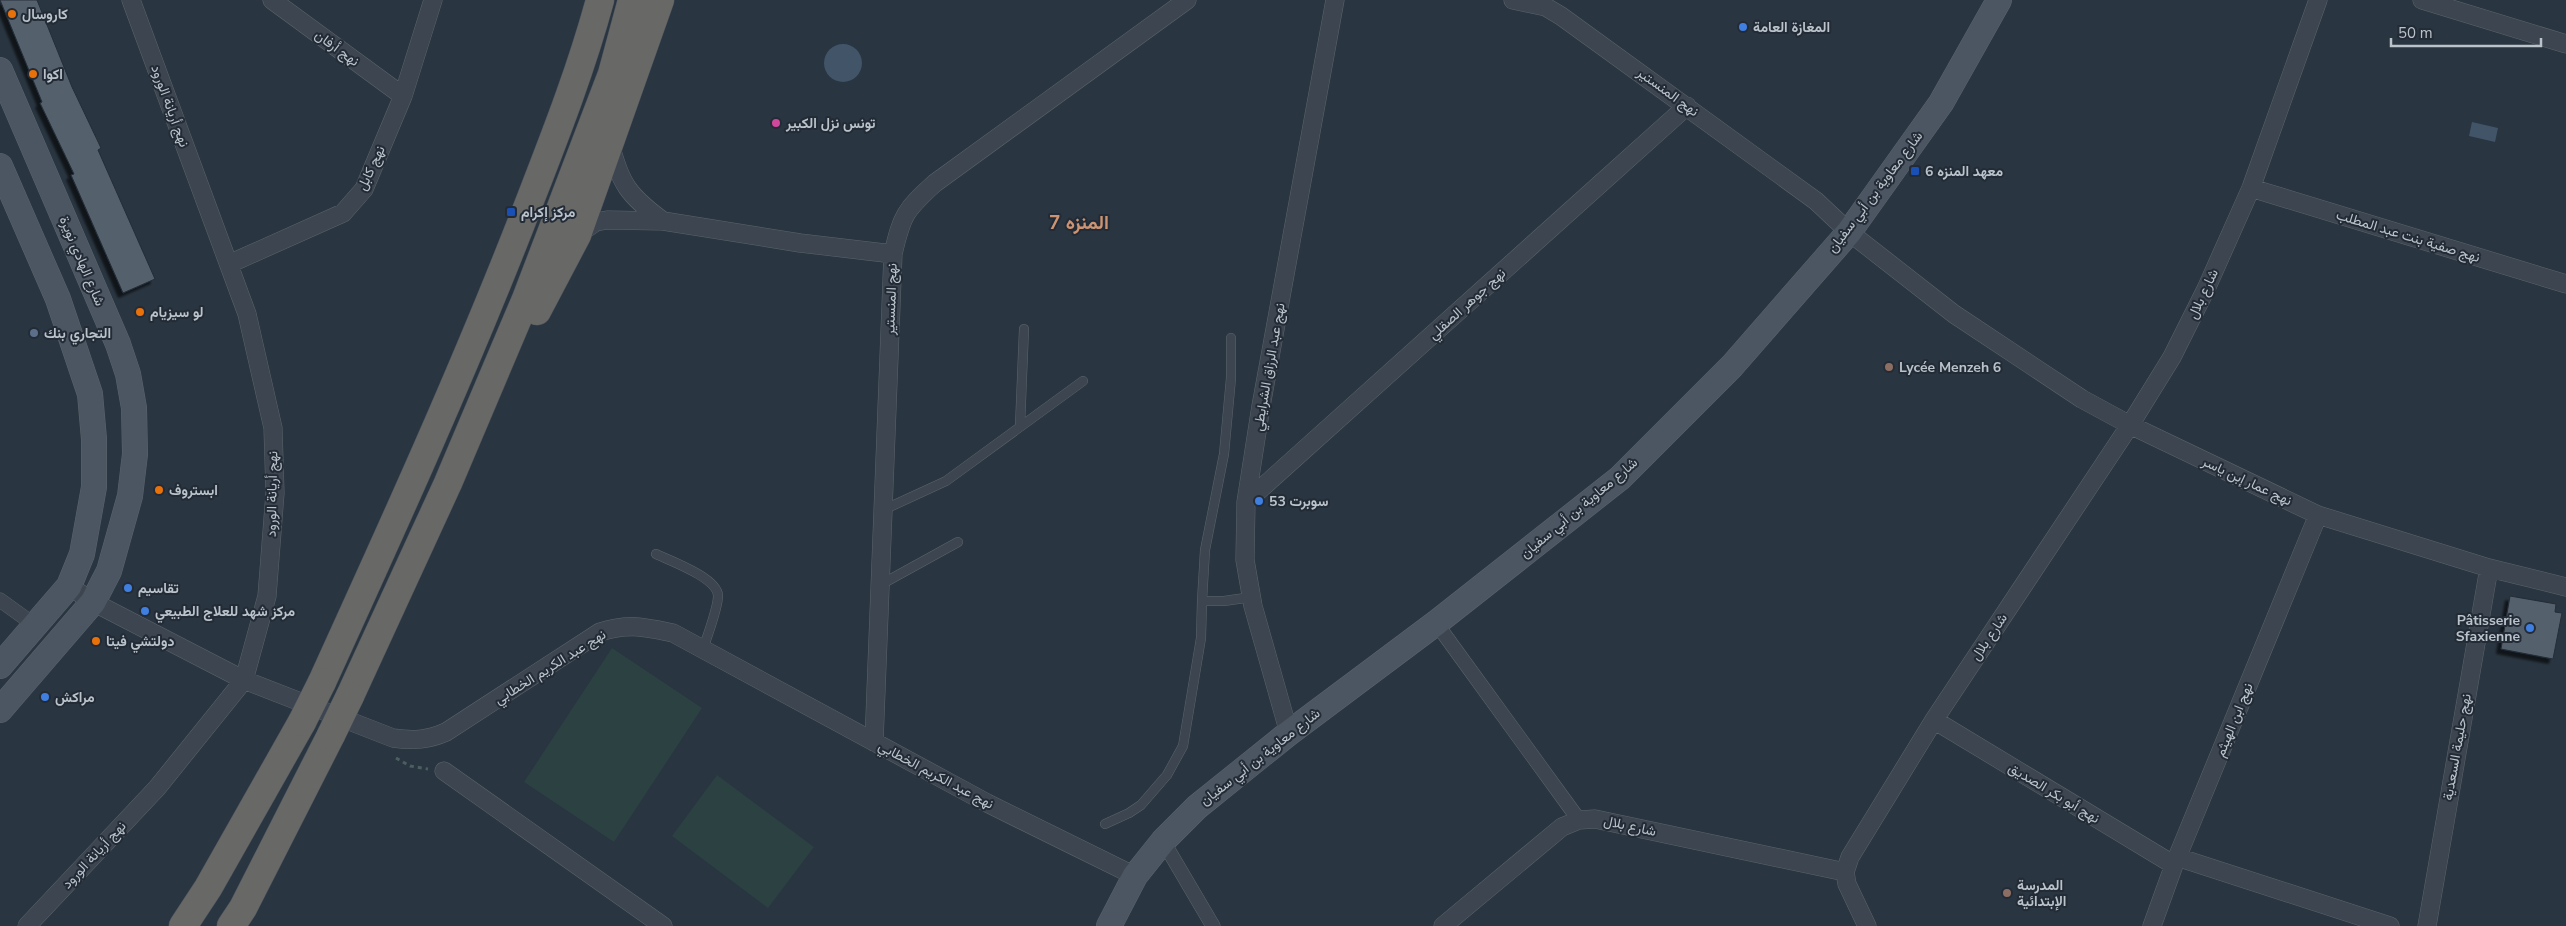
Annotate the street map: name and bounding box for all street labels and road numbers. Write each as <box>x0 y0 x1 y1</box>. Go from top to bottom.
street label: نهج أرفان <box>310 25 363 71</box>
street label: نهج أريانة الورود <box>145 62 194 150</box>
street label: نهج المنستير <box>1632 63 1703 122</box>
street label: شارع معاوية بن أبي سفيان <box>1823 127 1929 258</box>
street label: نهج كابل <box>352 142 391 194</box>
street label: نهج صفية بنت عبد المطلب <box>2333 205 2482 268</box>
street label: شارع الهادي نويرة <box>53 213 109 310</box>
street label: نهج المنستير <box>880 263 903 336</box>
street label: نهج جوهر الصقلي <box>1424 264 1511 345</box>
street label: شارع بلال <box>2183 266 2224 323</box>
street label: نهج عبد الرزاق الشرايطي <box>1248 301 1292 433</box>
street label: نهج أريانة الورود <box>262 451 283 537</box>
street label: نهج عمار إبن ياسر <box>2198 451 2295 511</box>
street label: شارع معاوية بن أبي سفيان <box>1516 453 1643 564</box>
street label: شارع بلال <box>1966 610 2013 665</box>
street label: نهج عبد الكريم الخطابي <box>490 625 611 711</box>
street label: نهج ابن الهيثم <box>2210 680 2258 760</box>
street label: نهج حليمة السعدية <box>2438 692 2477 802</box>
street label: شارع معاوية بن أبي سفيان <box>1196 704 1325 812</box>
street label: نهج عبد الكريم الخطابي <box>874 736 997 815</box>
street label: نهج أبو بكر الصديق <box>2004 758 2103 829</box>
street label: شارع بلال <box>1602 811 1658 842</box>
street label: نهج أريانة الورود <box>58 817 131 894</box>

